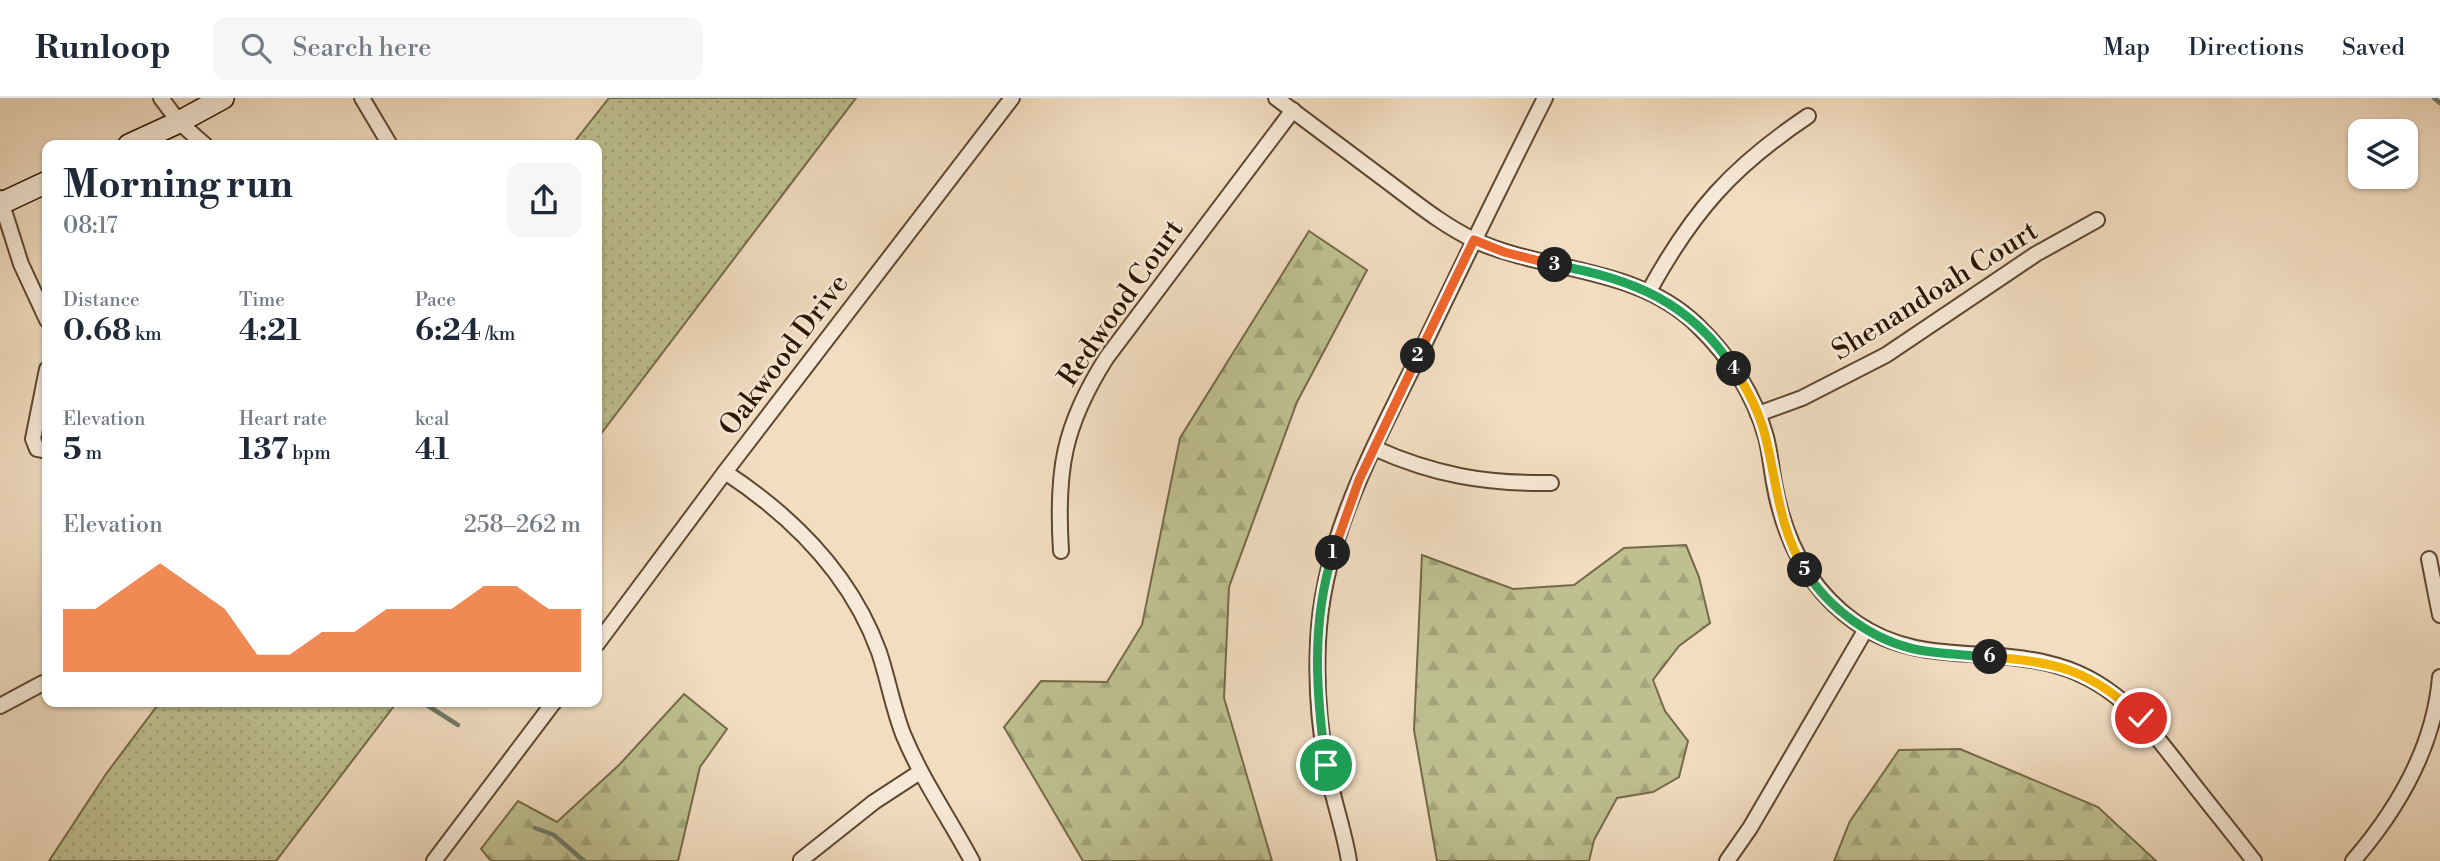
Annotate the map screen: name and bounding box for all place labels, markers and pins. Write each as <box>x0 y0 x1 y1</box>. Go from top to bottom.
pin: 3 <box>1538 248 1572 282</box>
pin: 2 <box>1400 338 1436 374</box>
pin: 4 <box>1716 352 1752 386</box>
pin: 1 <box>1316 536 1350 570</box>
pin: 5 <box>1787 552 1822 588</box>
pin: 6 <box>1972 640 2008 674</box>
pin <box>2111 688 2171 748</box>
pin <box>1296 735 1356 795</box>

